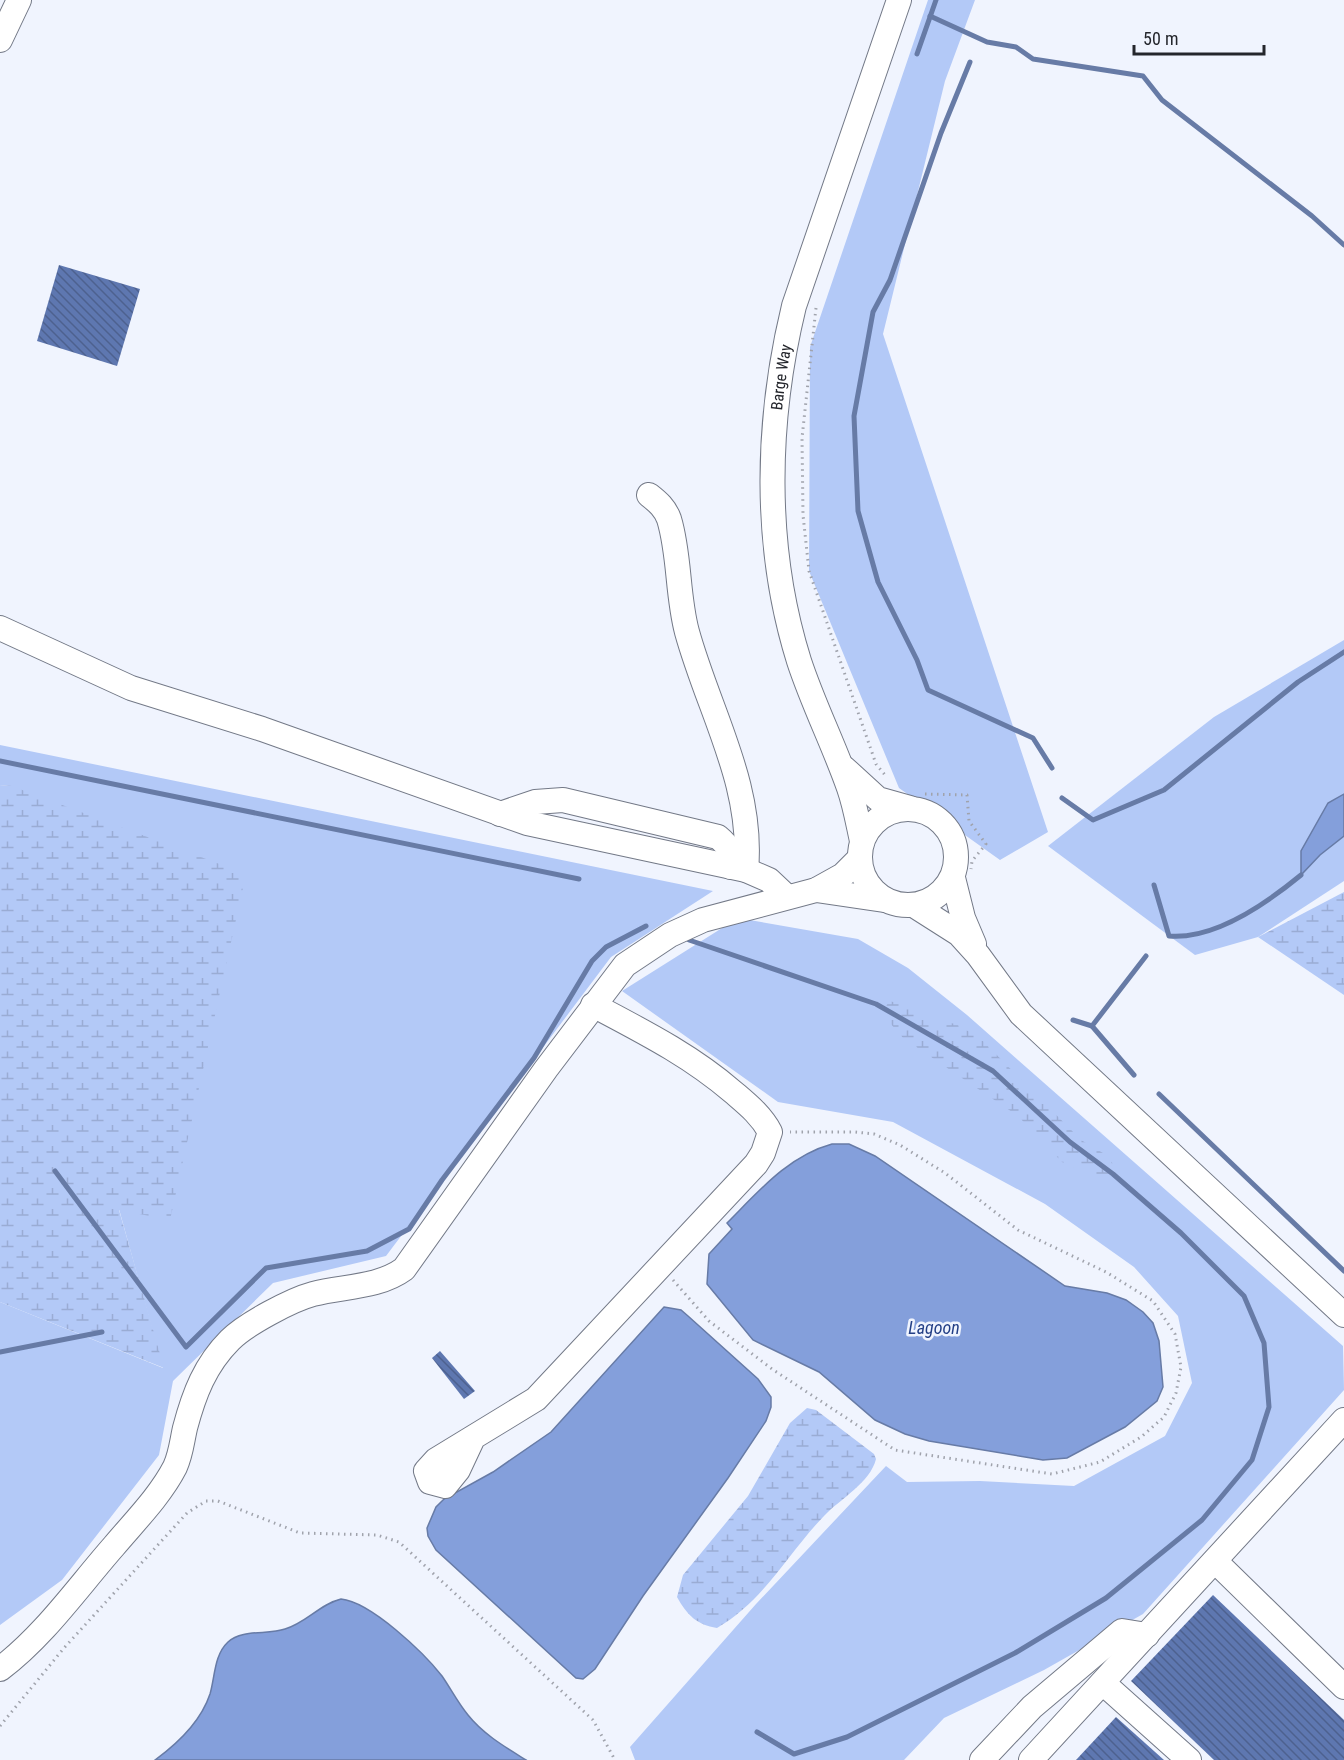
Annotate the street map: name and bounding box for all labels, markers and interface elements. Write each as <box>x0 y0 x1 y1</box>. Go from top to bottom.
scale bar <box>1134 18 1264 56</box>
text: 50 m <box>1143 28 1178 49</box>
street label: Barge Way <box>767 342 796 411</box>
water label: Lagoon <box>908 1317 960 1338</box>

